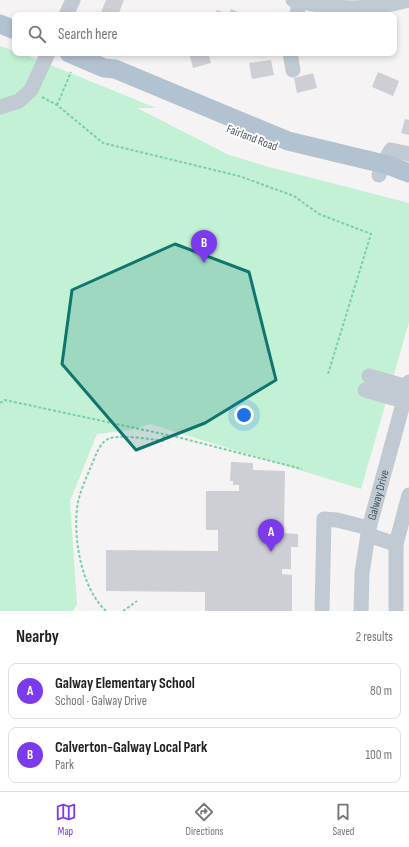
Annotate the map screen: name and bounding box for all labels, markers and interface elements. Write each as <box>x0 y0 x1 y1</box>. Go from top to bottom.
search box <box>12 12 397 56</box>
icon: search <box>26 23 48 45</box>
text: Search here <box>58 25 118 44</box>
street label: Fairland Road <box>224 121 280 155</box>
pin: B <box>191 230 217 263</box>
your location <box>234 405 254 425</box>
street label: Galway Drive <box>364 468 392 522</box>
pin: A <box>258 519 284 552</box>
text: Nearby <box>16 627 59 647</box>
text: 2 results <box>356 629 393 645</box>
text: Galway Elementary School <box>55 674 195 693</box>
text: A <box>27 683 33 699</box>
text: 80 m <box>370 683 392 699</box>
text: School · Galway Drive <box>55 693 147 709</box>
text: Calverton-Galway Local Park <box>55 738 207 757</box>
text: B <box>27 747 33 763</box>
text: 100 m <box>365 747 392 763</box>
text: Park <box>55 757 74 773</box>
tab: Map <box>55 801 77 838</box>
tab: Directions <box>186 801 223 838</box>
tab: Saved <box>332 801 354 838</box>

